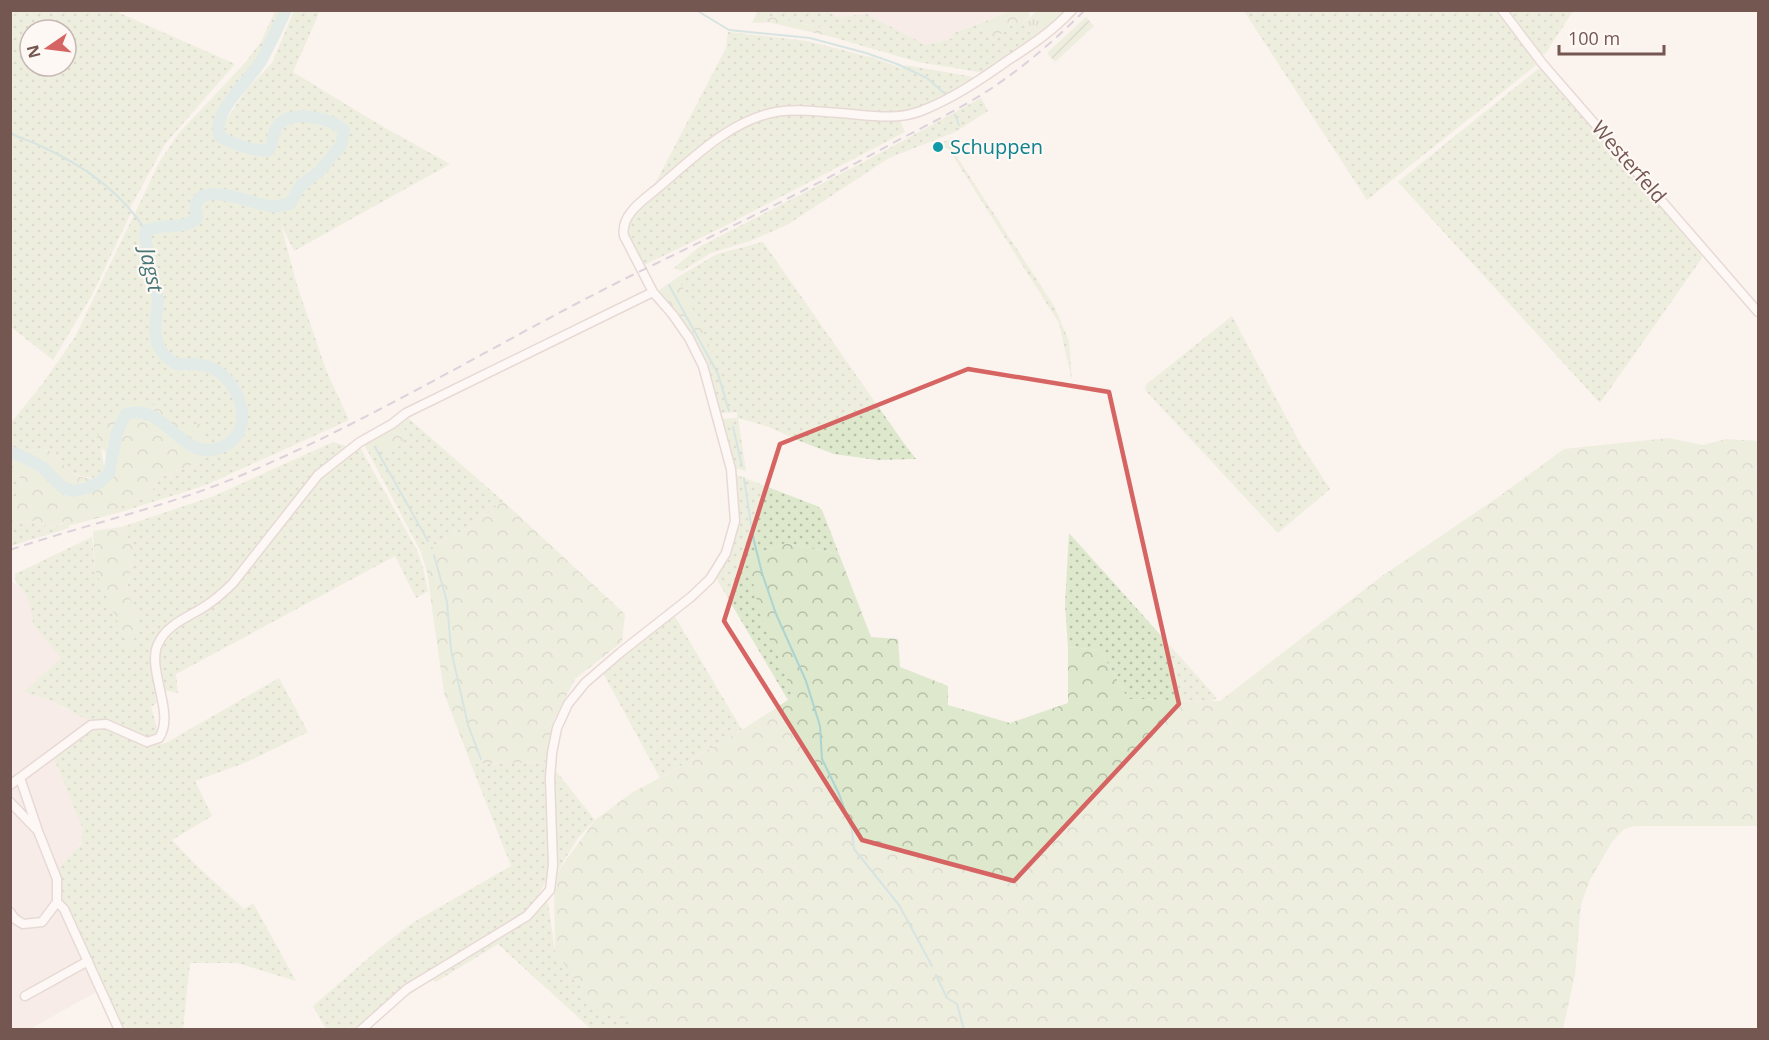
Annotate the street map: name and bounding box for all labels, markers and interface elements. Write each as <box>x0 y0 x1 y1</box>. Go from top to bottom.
north arrow <box>18 18 78 78</box>
scale bar <box>1559 18 1664 56</box>
text: 100 m <box>1568 26 1620 50</box>
text: N <box>21 43 46 61</box>
street label: Westerfeld <box>1586 115 1673 209</box>
place label: Schuppen <box>950 133 1043 160</box>
marker: Schuppen <box>931 140 945 154</box>
water label: Jagst <box>133 241 171 295</box>

